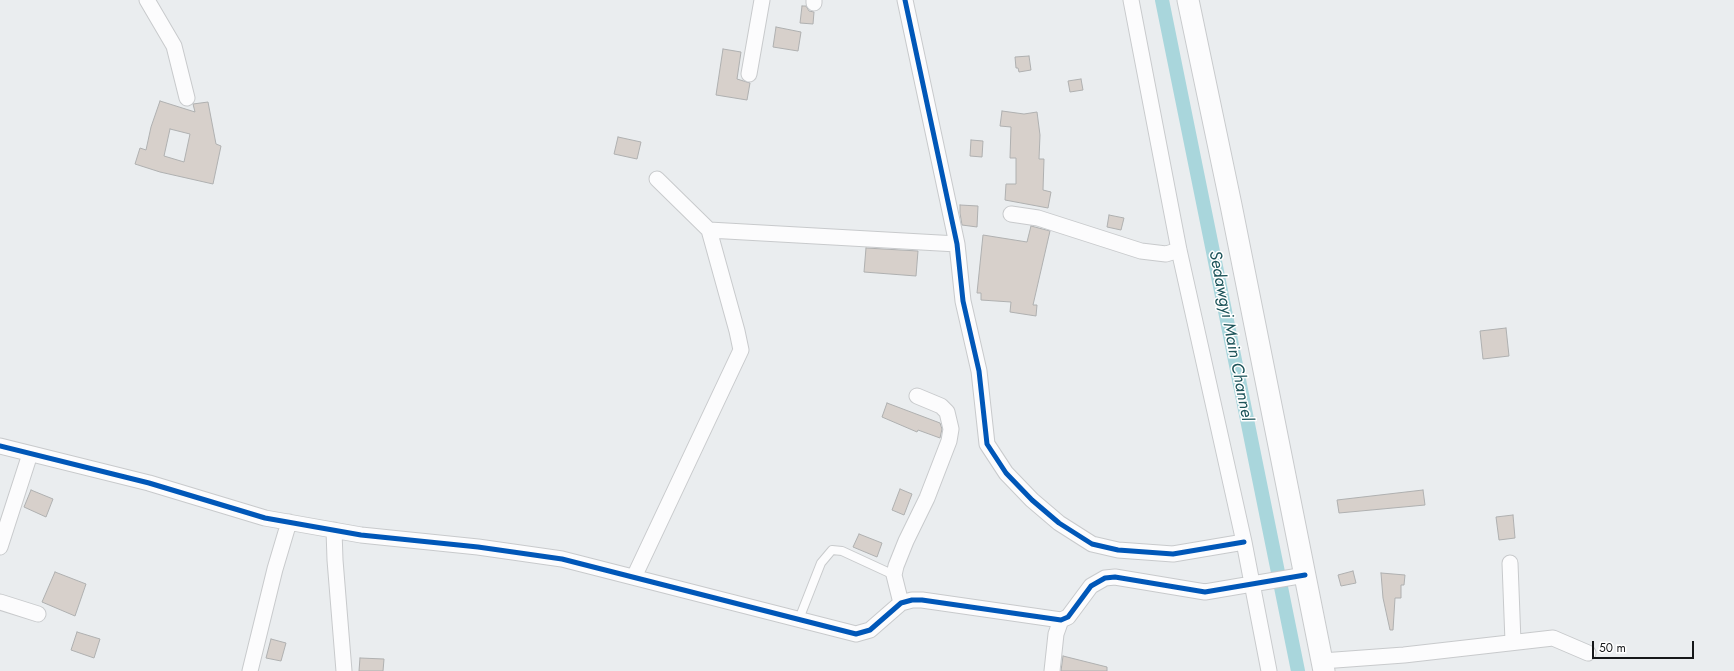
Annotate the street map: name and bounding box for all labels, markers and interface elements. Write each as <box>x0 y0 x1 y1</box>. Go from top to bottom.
water label: Sedawgyi Main Channel <box>1203 249 1257 423</box>
scale bar <box>1594 633 1696 659</box>
text: 50 m <box>1599 639 1626 657</box>

